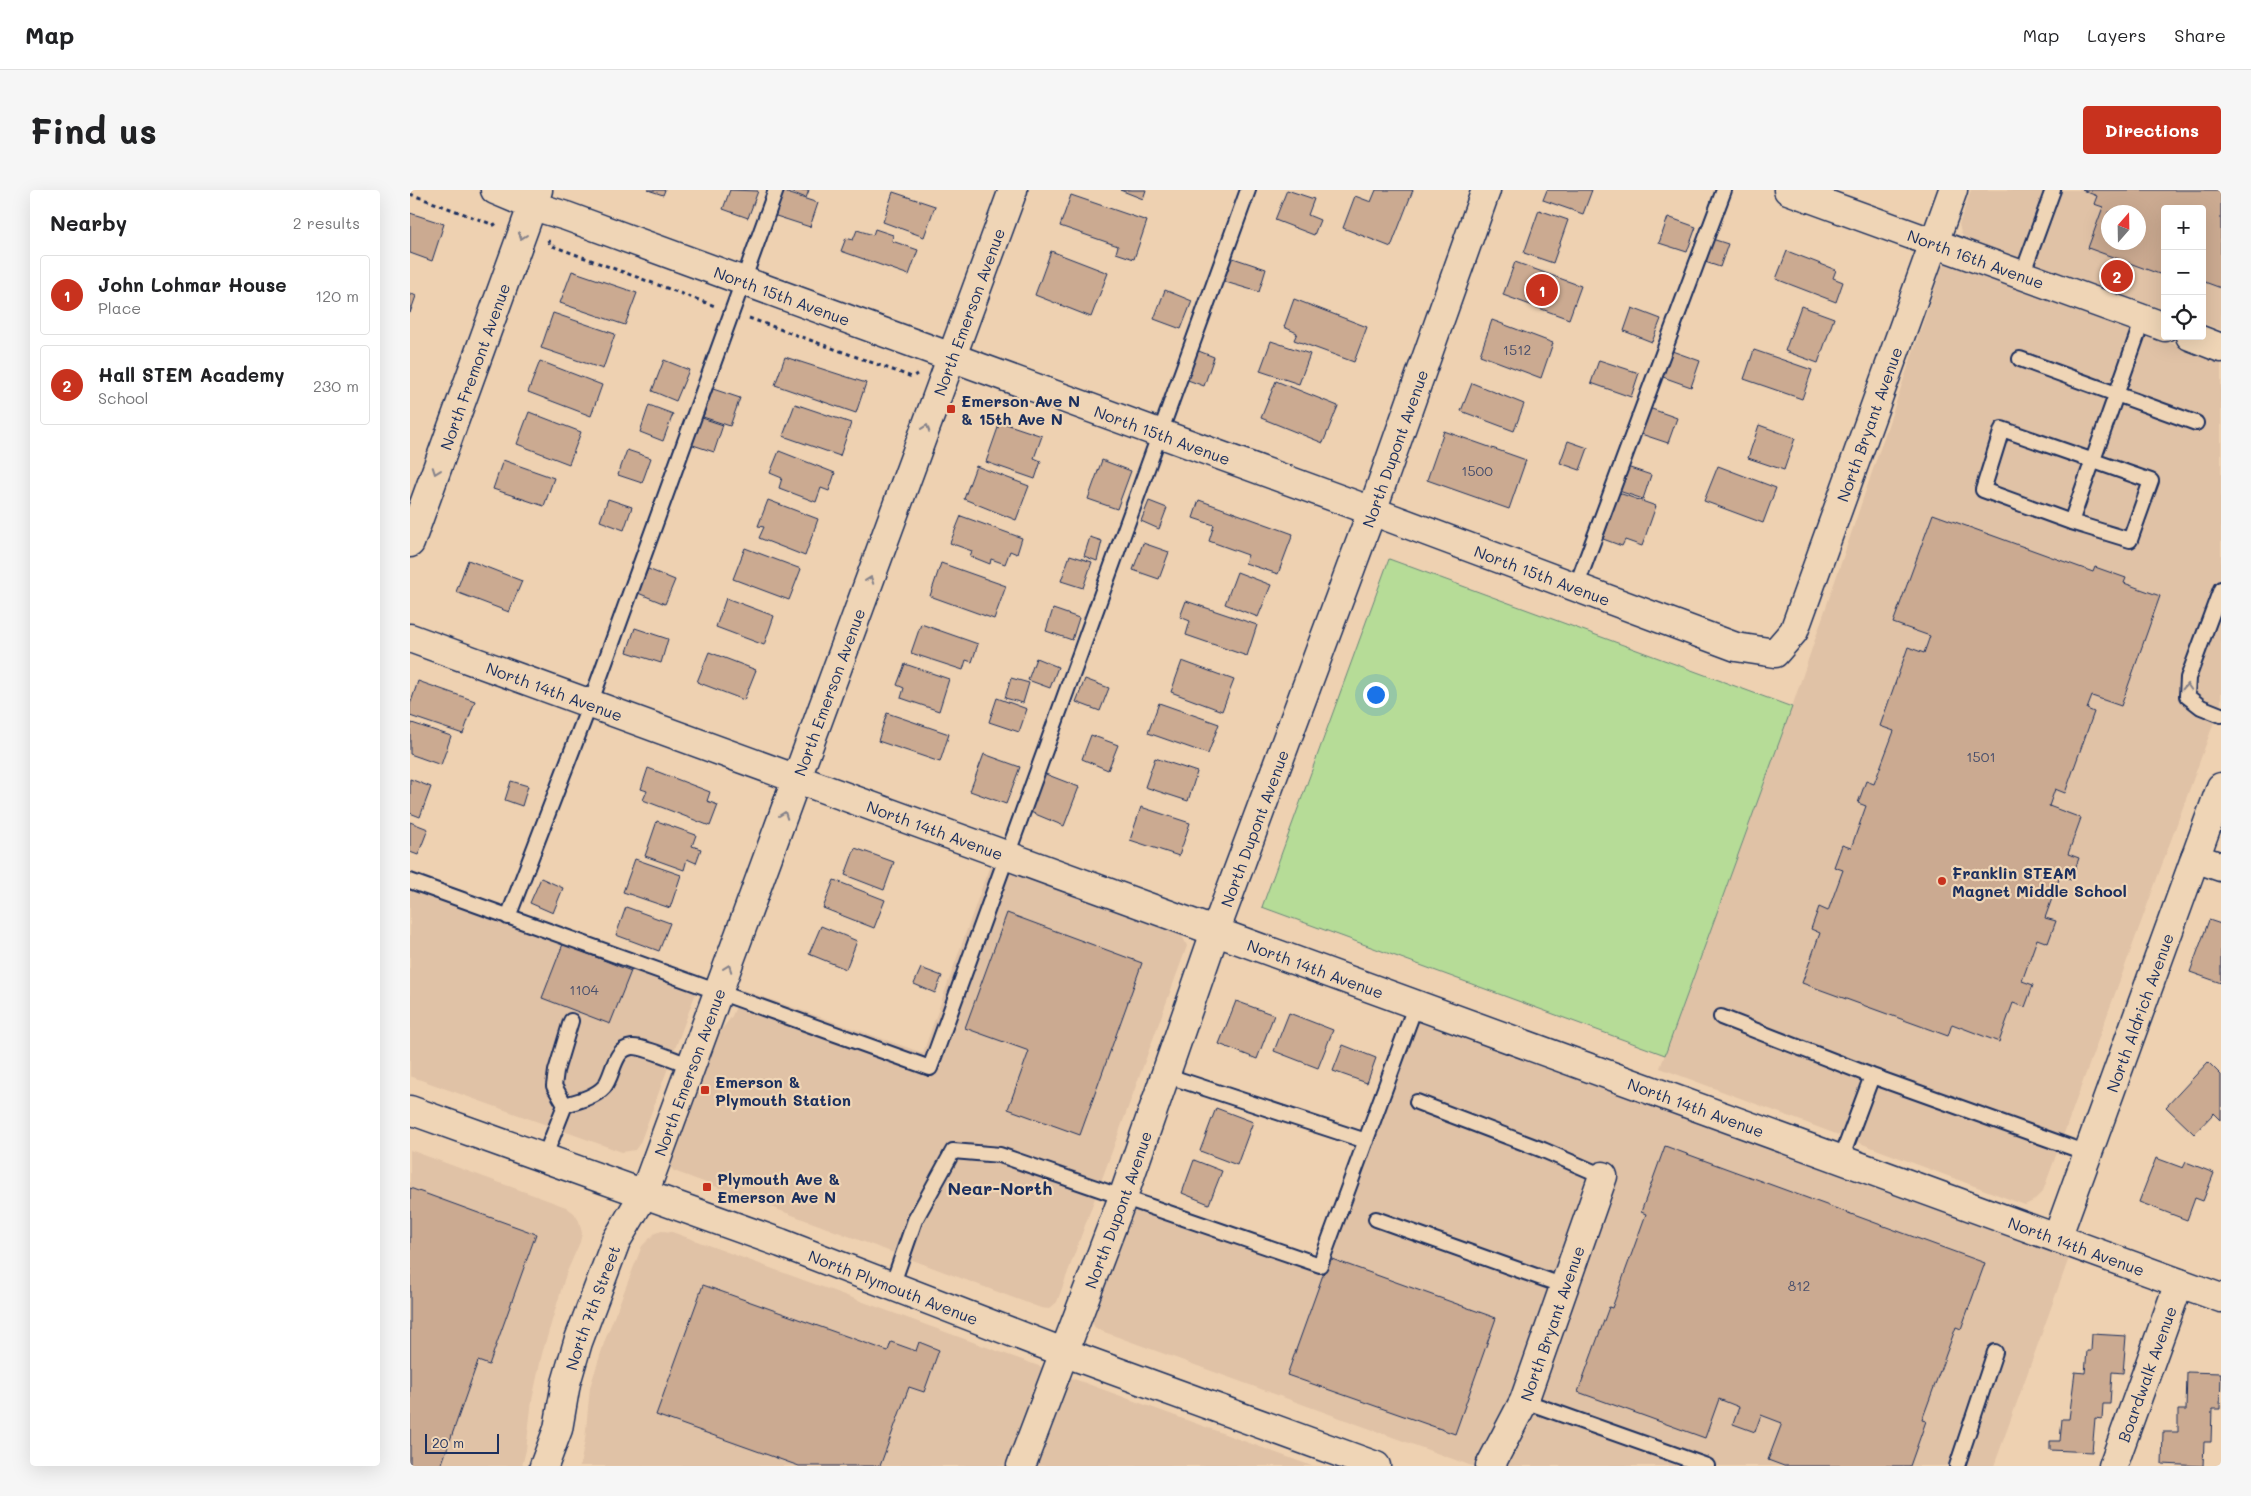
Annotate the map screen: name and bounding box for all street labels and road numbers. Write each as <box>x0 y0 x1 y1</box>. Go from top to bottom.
street label: North 16th Avenue <box>1905 224 2047 293</box>
street label: North Emerson Avenue <box>928 225 1009 398</box>
street label: North 15th Avenue <box>711 261 853 330</box>
street label: North Fremont Avenue <box>434 280 514 453</box>
street label: North Bryant Avenue <box>1831 344 1906 505</box>
street label: North Dupont Avenue <box>1356 367 1432 530</box>
street label: North 15th Avenue <box>1092 400 1234 469</box>
street label: North 15th Avenue <box>1472 540 1613 610</box>
street label: North Emerson Avenue <box>788 605 869 779</box>
street label: North 14th Avenue <box>484 656 626 725</box>
street label: North Dupont Avenue <box>1215 747 1293 910</box>
street label: North 14th Avenue <box>864 795 1006 864</box>
street label: North Aldrich Avenue <box>2100 930 2178 1095</box>
street label: North 14th Avenue <box>1245 934 1387 1003</box>
street label: North Emerson Avenue <box>648 985 729 1159</box>
street label: North 14th Avenue <box>1625 1072 1767 1141</box>
street label: North Dupont Avenue <box>1079 1128 1156 1291</box>
street label: North 14th Avenue <box>2006 1211 2148 1280</box>
street label: North 7th Street <box>560 1242 624 1373</box>
street label: North Bryant Avenue <box>1514 1242 1588 1404</box>
street label: North Plymouth Avenue <box>806 1244 982 1329</box>
street label: Boardwalk Avenue <box>2112 1303 2180 1445</box>

